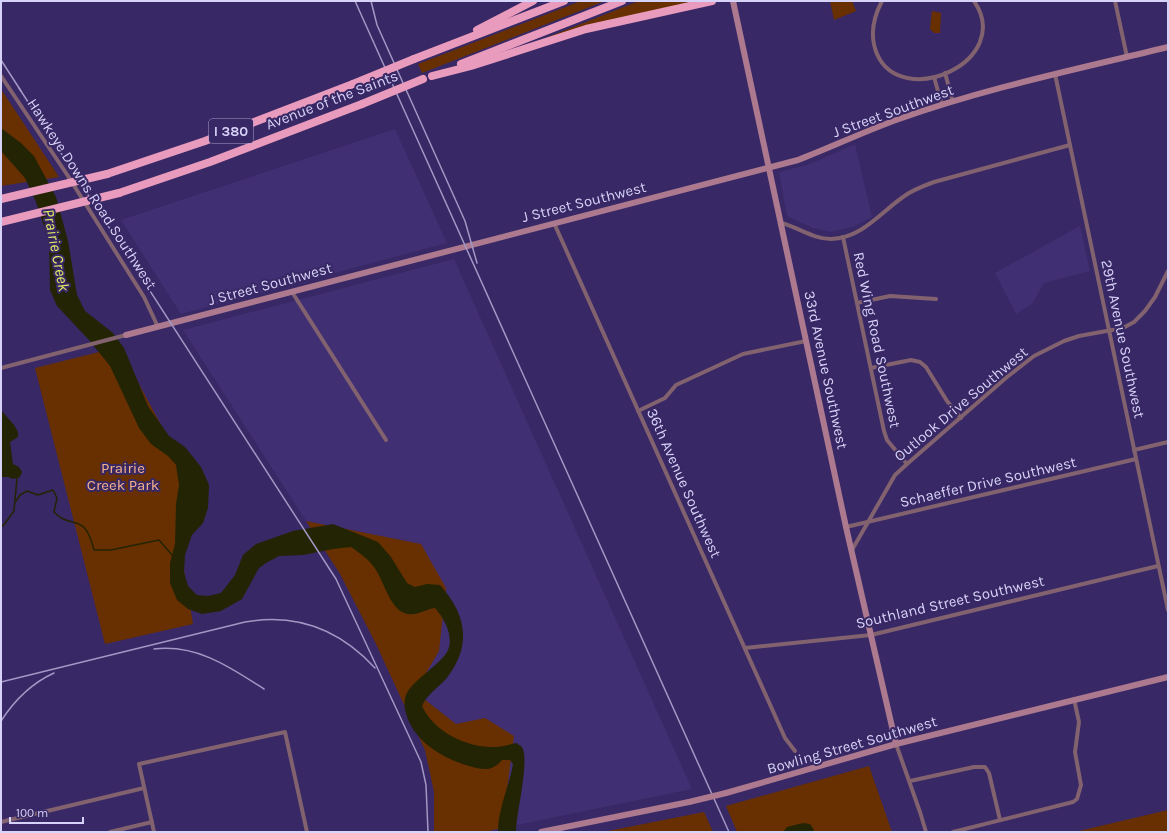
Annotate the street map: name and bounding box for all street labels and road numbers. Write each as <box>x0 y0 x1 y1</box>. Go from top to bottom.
street label: Avenue of the Saints <box>263 66 401 134</box>
street label: J Street Southwest <box>830 81 956 141</box>
street label: Hawkeye Downs Road Southwest <box>23 95 161 293</box>
road number: I 380 <box>209 119 253 143</box>
street label: J Street Southwest <box>520 178 648 226</box>
street label: Red Wing Road Southwest <box>850 250 905 430</box>
street label: 29th Avenue Southwest <box>1097 258 1149 420</box>
street label: J Street Southwest <box>206 259 334 309</box>
street label: 33rd Avenue Southwest <box>800 289 852 451</box>
street label: Outlook Drive Southwest <box>891 343 1032 465</box>
street label: 36th Avenue Southwest <box>643 405 725 561</box>
street label: Schaeffer Drive Southwest <box>898 453 1078 511</box>
street label: Southland Street Southwest <box>854 571 1046 632</box>
street label: Bowling Street Southwest <box>765 712 939 778</box>

